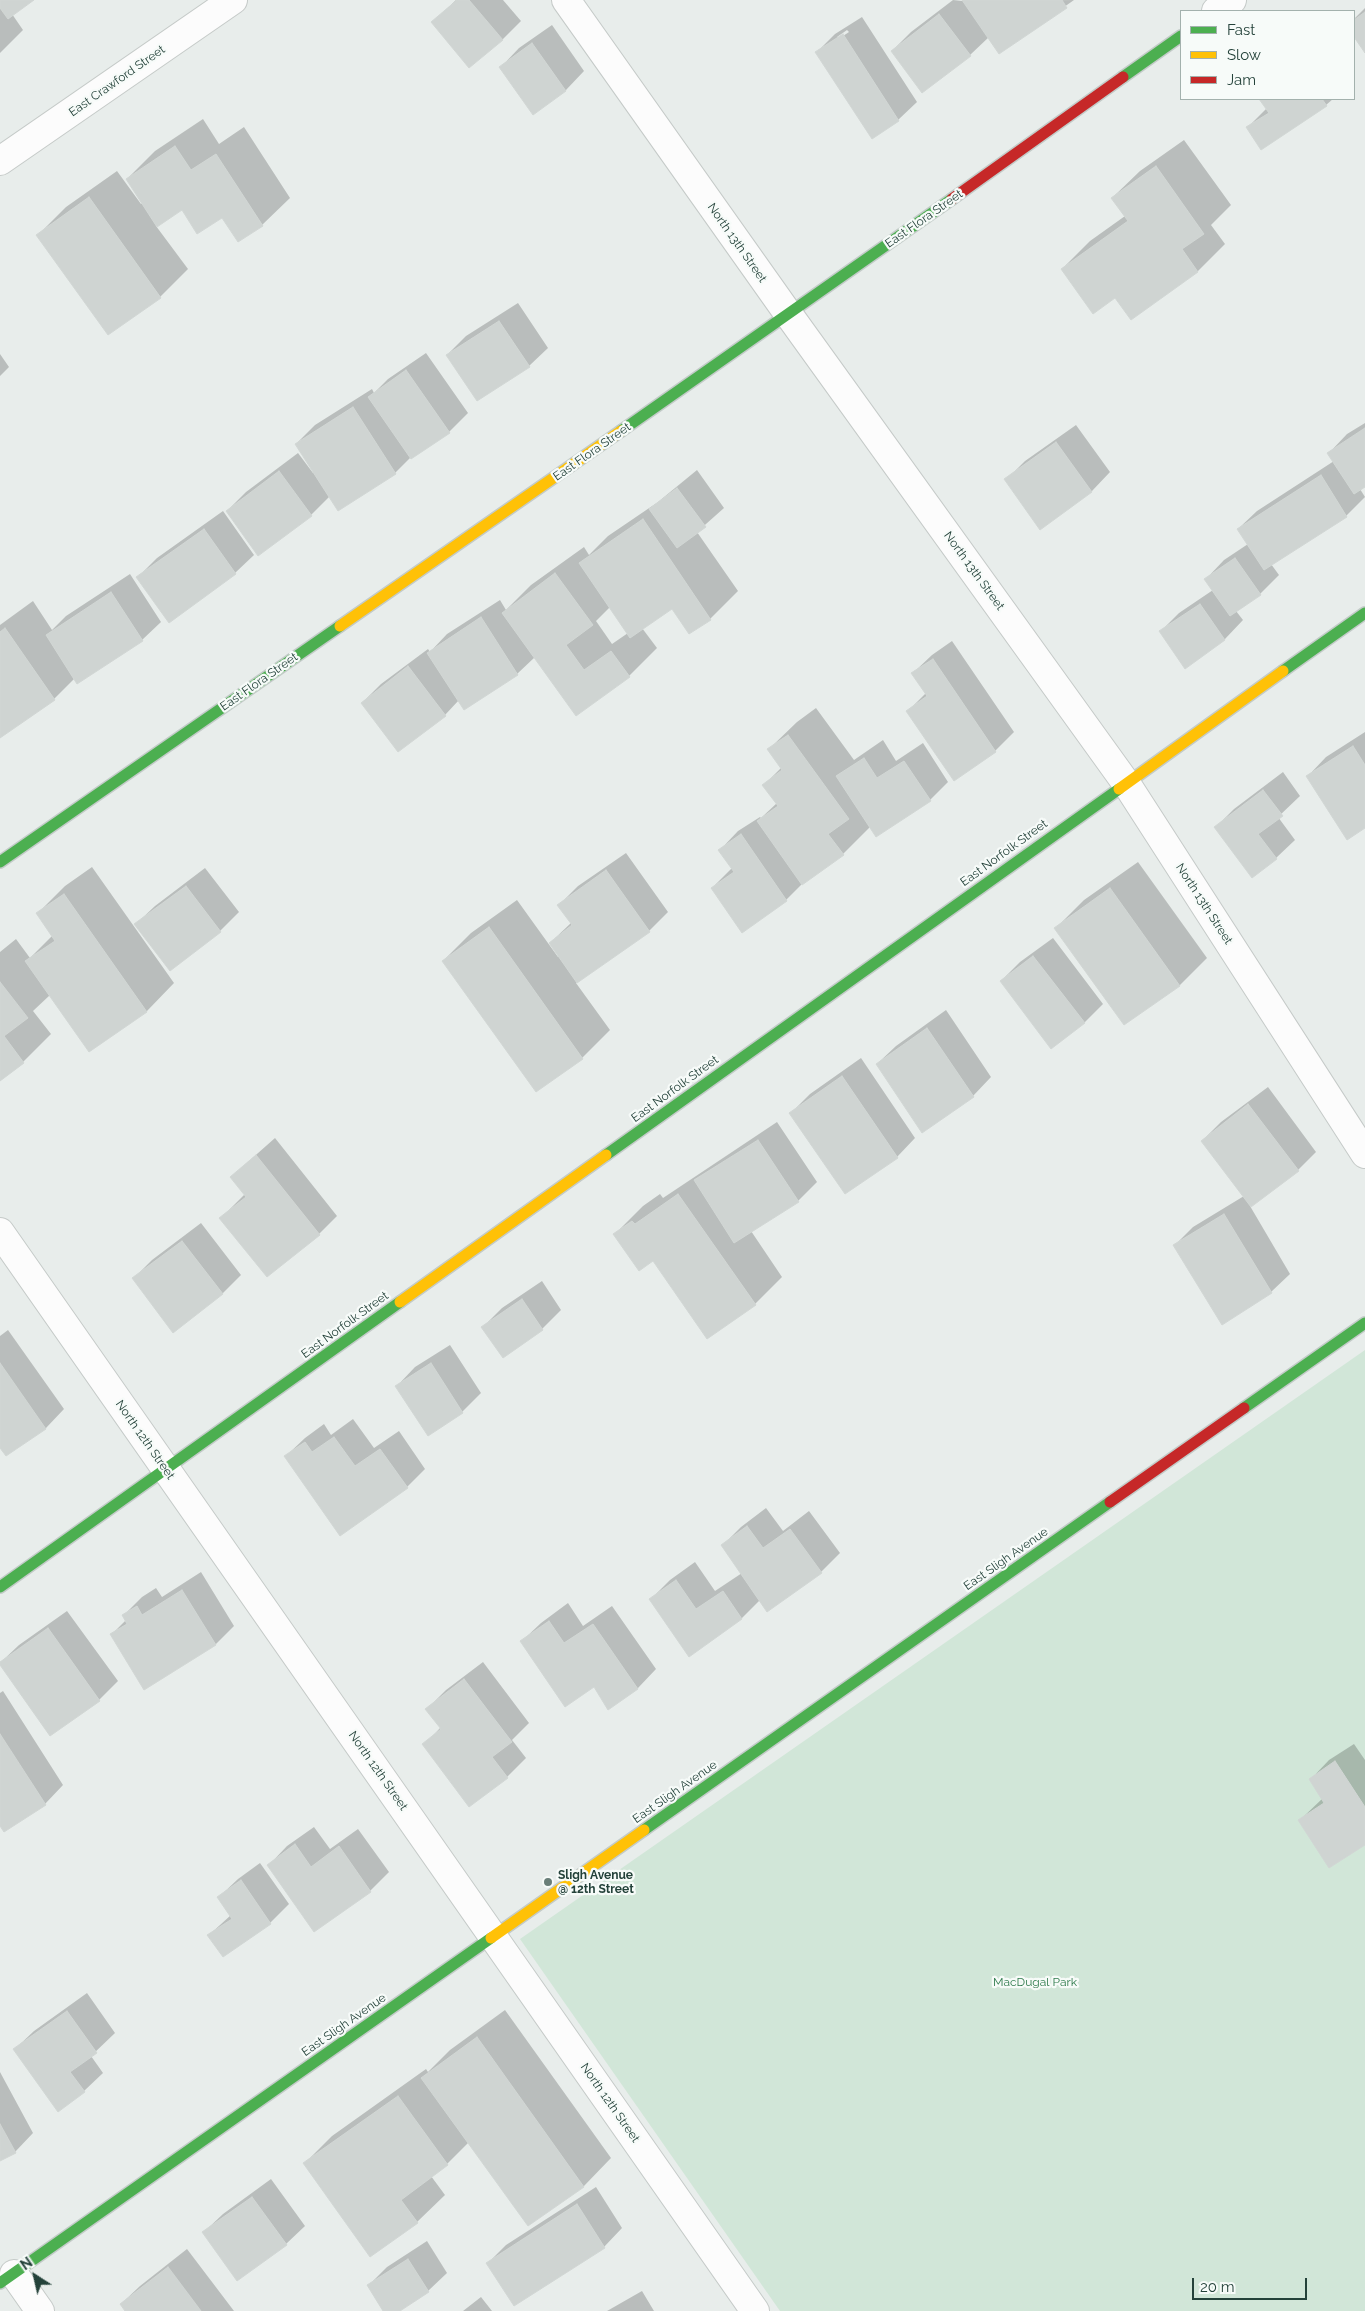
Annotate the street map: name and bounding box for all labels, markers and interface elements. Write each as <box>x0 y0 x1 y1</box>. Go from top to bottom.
legend <box>1180 10 1355 100</box>
text: Fast <box>1227 21 1255 39</box>
street label: East Crawford Street <box>66 42 168 120</box>
text: Slow <box>1227 46 1261 64</box>
text: Jam <box>1227 71 1256 89</box>
street label: East Flora Street <box>883 187 965 251</box>
street label: North 13th Street <box>704 201 770 285</box>
street label: East Flora Street <box>551 420 633 484</box>
street label: North 13th Street <box>941 529 1007 613</box>
street label: East Flora Street <box>218 650 300 714</box>
street label: East Norfolk Street <box>958 817 1050 889</box>
street label: North 13th Street <box>1173 861 1235 947</box>
street label: East Norfolk Street <box>629 1053 721 1125</box>
street label: East Norfolk Street <box>299 1289 391 1361</box>
street label: North 12th Street <box>112 1398 178 1482</box>
street label: East Sligh Avenue <box>961 1525 1051 1593</box>
street label: North 12th Street <box>345 1729 411 1813</box>
street label: East Sligh Avenue <box>630 1758 720 1826</box>
place label: Sligh Avenue @ 12th Street <box>558 1868 634 1896</box>
marker: Sligh Avenue @ 12th Street <box>542 1876 554 1888</box>
park label: MacDugal Park <box>993 1975 1077 1989</box>
street label: East Sligh Avenue <box>299 1991 389 2059</box>
street label: North 12th Street <box>577 2061 643 2145</box>
north arrow <box>10 2251 60 2301</box>
text: N <box>17 2254 35 2273</box>
scale bar <box>1195 2268 1310 2300</box>
text: 20 m <box>1200 2278 1235 2296</box>

